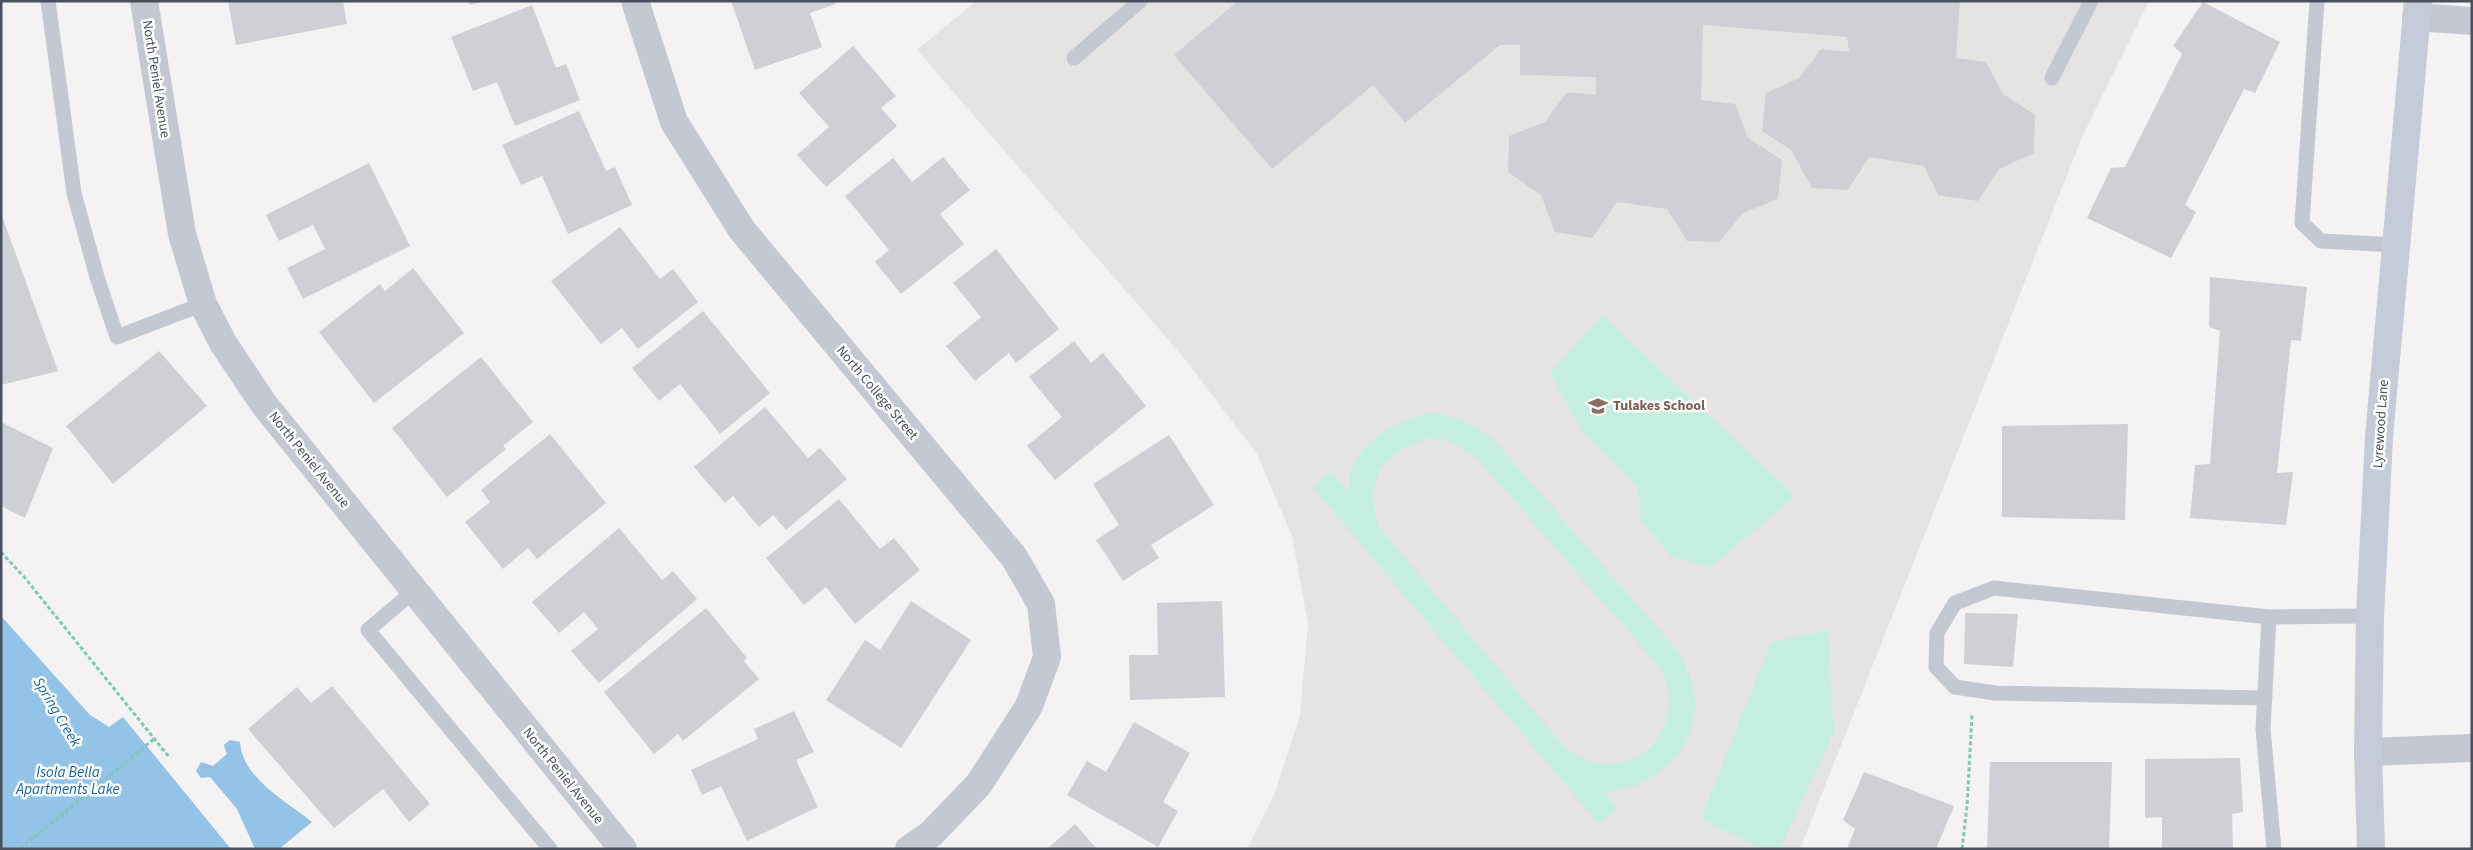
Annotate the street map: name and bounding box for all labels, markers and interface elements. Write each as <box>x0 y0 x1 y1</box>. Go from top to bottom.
street label: North Peniel Avenue <box>137 19 175 139</box>
street label: North College Street <box>831 341 923 445</box>
street label: Lyrewood Lane <box>2368 379 2394 469</box>
school or university icon: Tulakes School <box>1587 395 1609 417</box>
place label: Tulakes School <box>1613 396 1705 416</box>
street label: North Peniel Avenue <box>264 408 354 512</box>
water label: Spring Creek <box>28 673 87 752</box>
street label: North Peniel Avenue <box>518 724 608 828</box>
water label: Isola Bella Apartments Lake <box>15 762 120 800</box>

